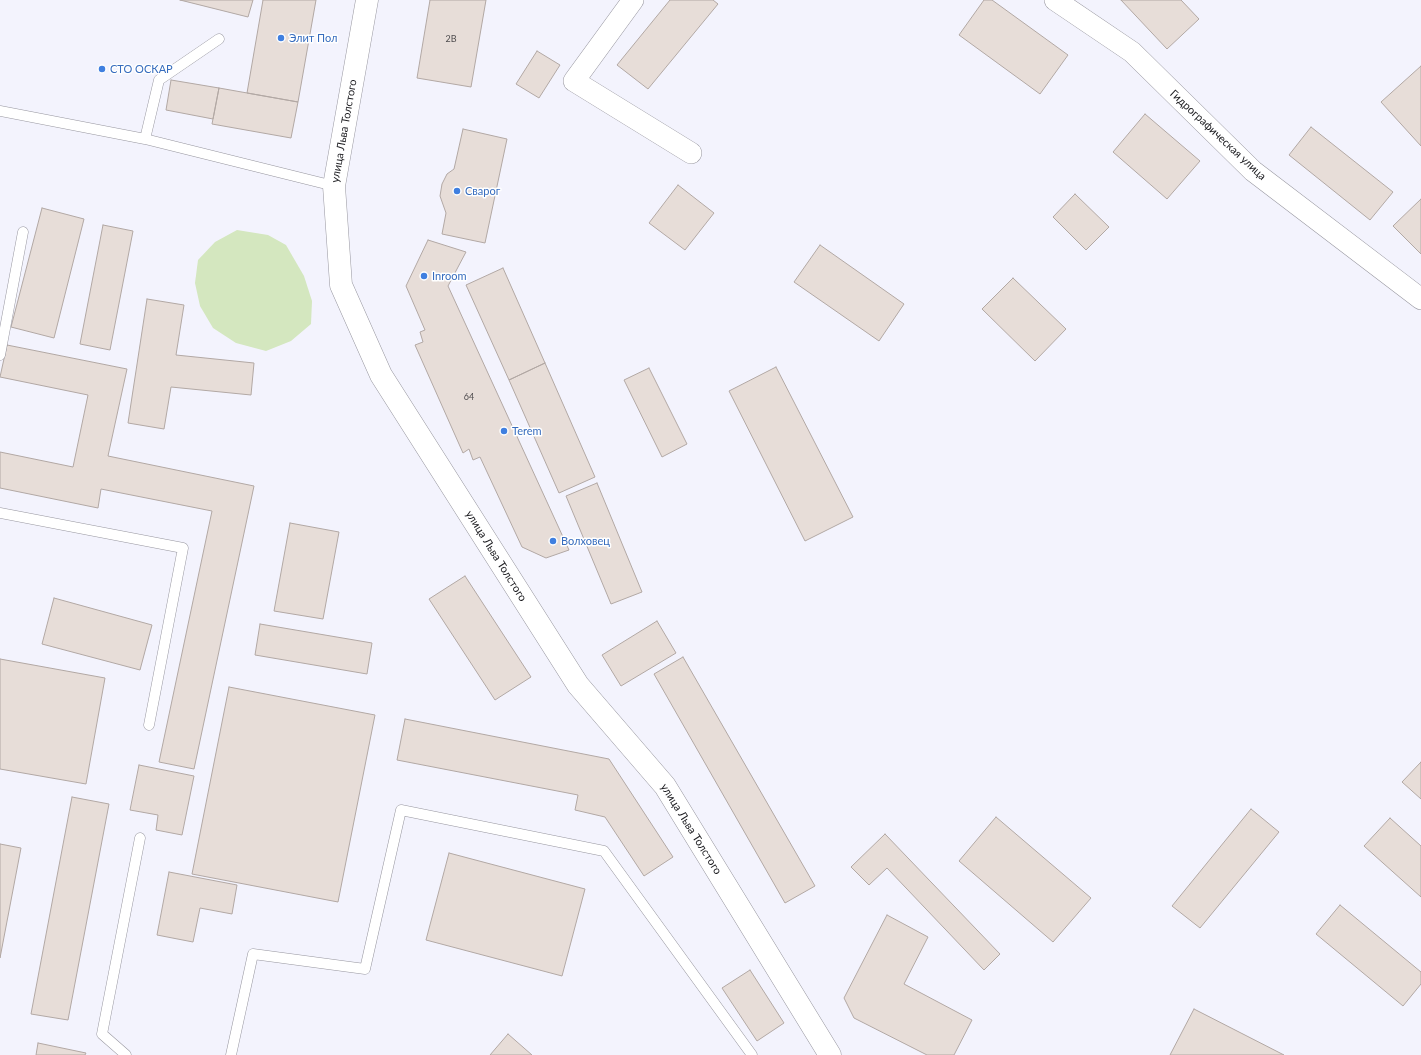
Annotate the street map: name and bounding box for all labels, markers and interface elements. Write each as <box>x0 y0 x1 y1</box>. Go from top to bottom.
place label: Элит Пол <box>289 31 338 45</box>
marker: Элит Пол <box>276 33 286 43</box>
house number: 2В <box>445 34 457 44</box>
place label: СТО ОСКАР <box>110 62 173 76</box>
marker: СТО ОСКАР <box>97 64 107 74</box>
street label: улица Льва Толстого <box>328 78 360 184</box>
street label: Гидрографическая улица <box>1167 87 1269 183</box>
place label: Сварог <box>465 184 500 198</box>
marker: Сварог <box>452 186 462 196</box>
place label: Inroom <box>432 269 466 283</box>
marker: Inroom <box>419 271 429 281</box>
house number: 64 <box>464 392 474 402</box>
place label: Terem <box>512 424 542 438</box>
marker: Terem <box>499 426 509 436</box>
street label: улица Льва Толстого <box>463 508 529 604</box>
place label: Волховец <box>561 534 610 548</box>
marker: Волховец <box>548 536 558 546</box>
street label: улица Льва Толстого <box>658 781 724 877</box>

